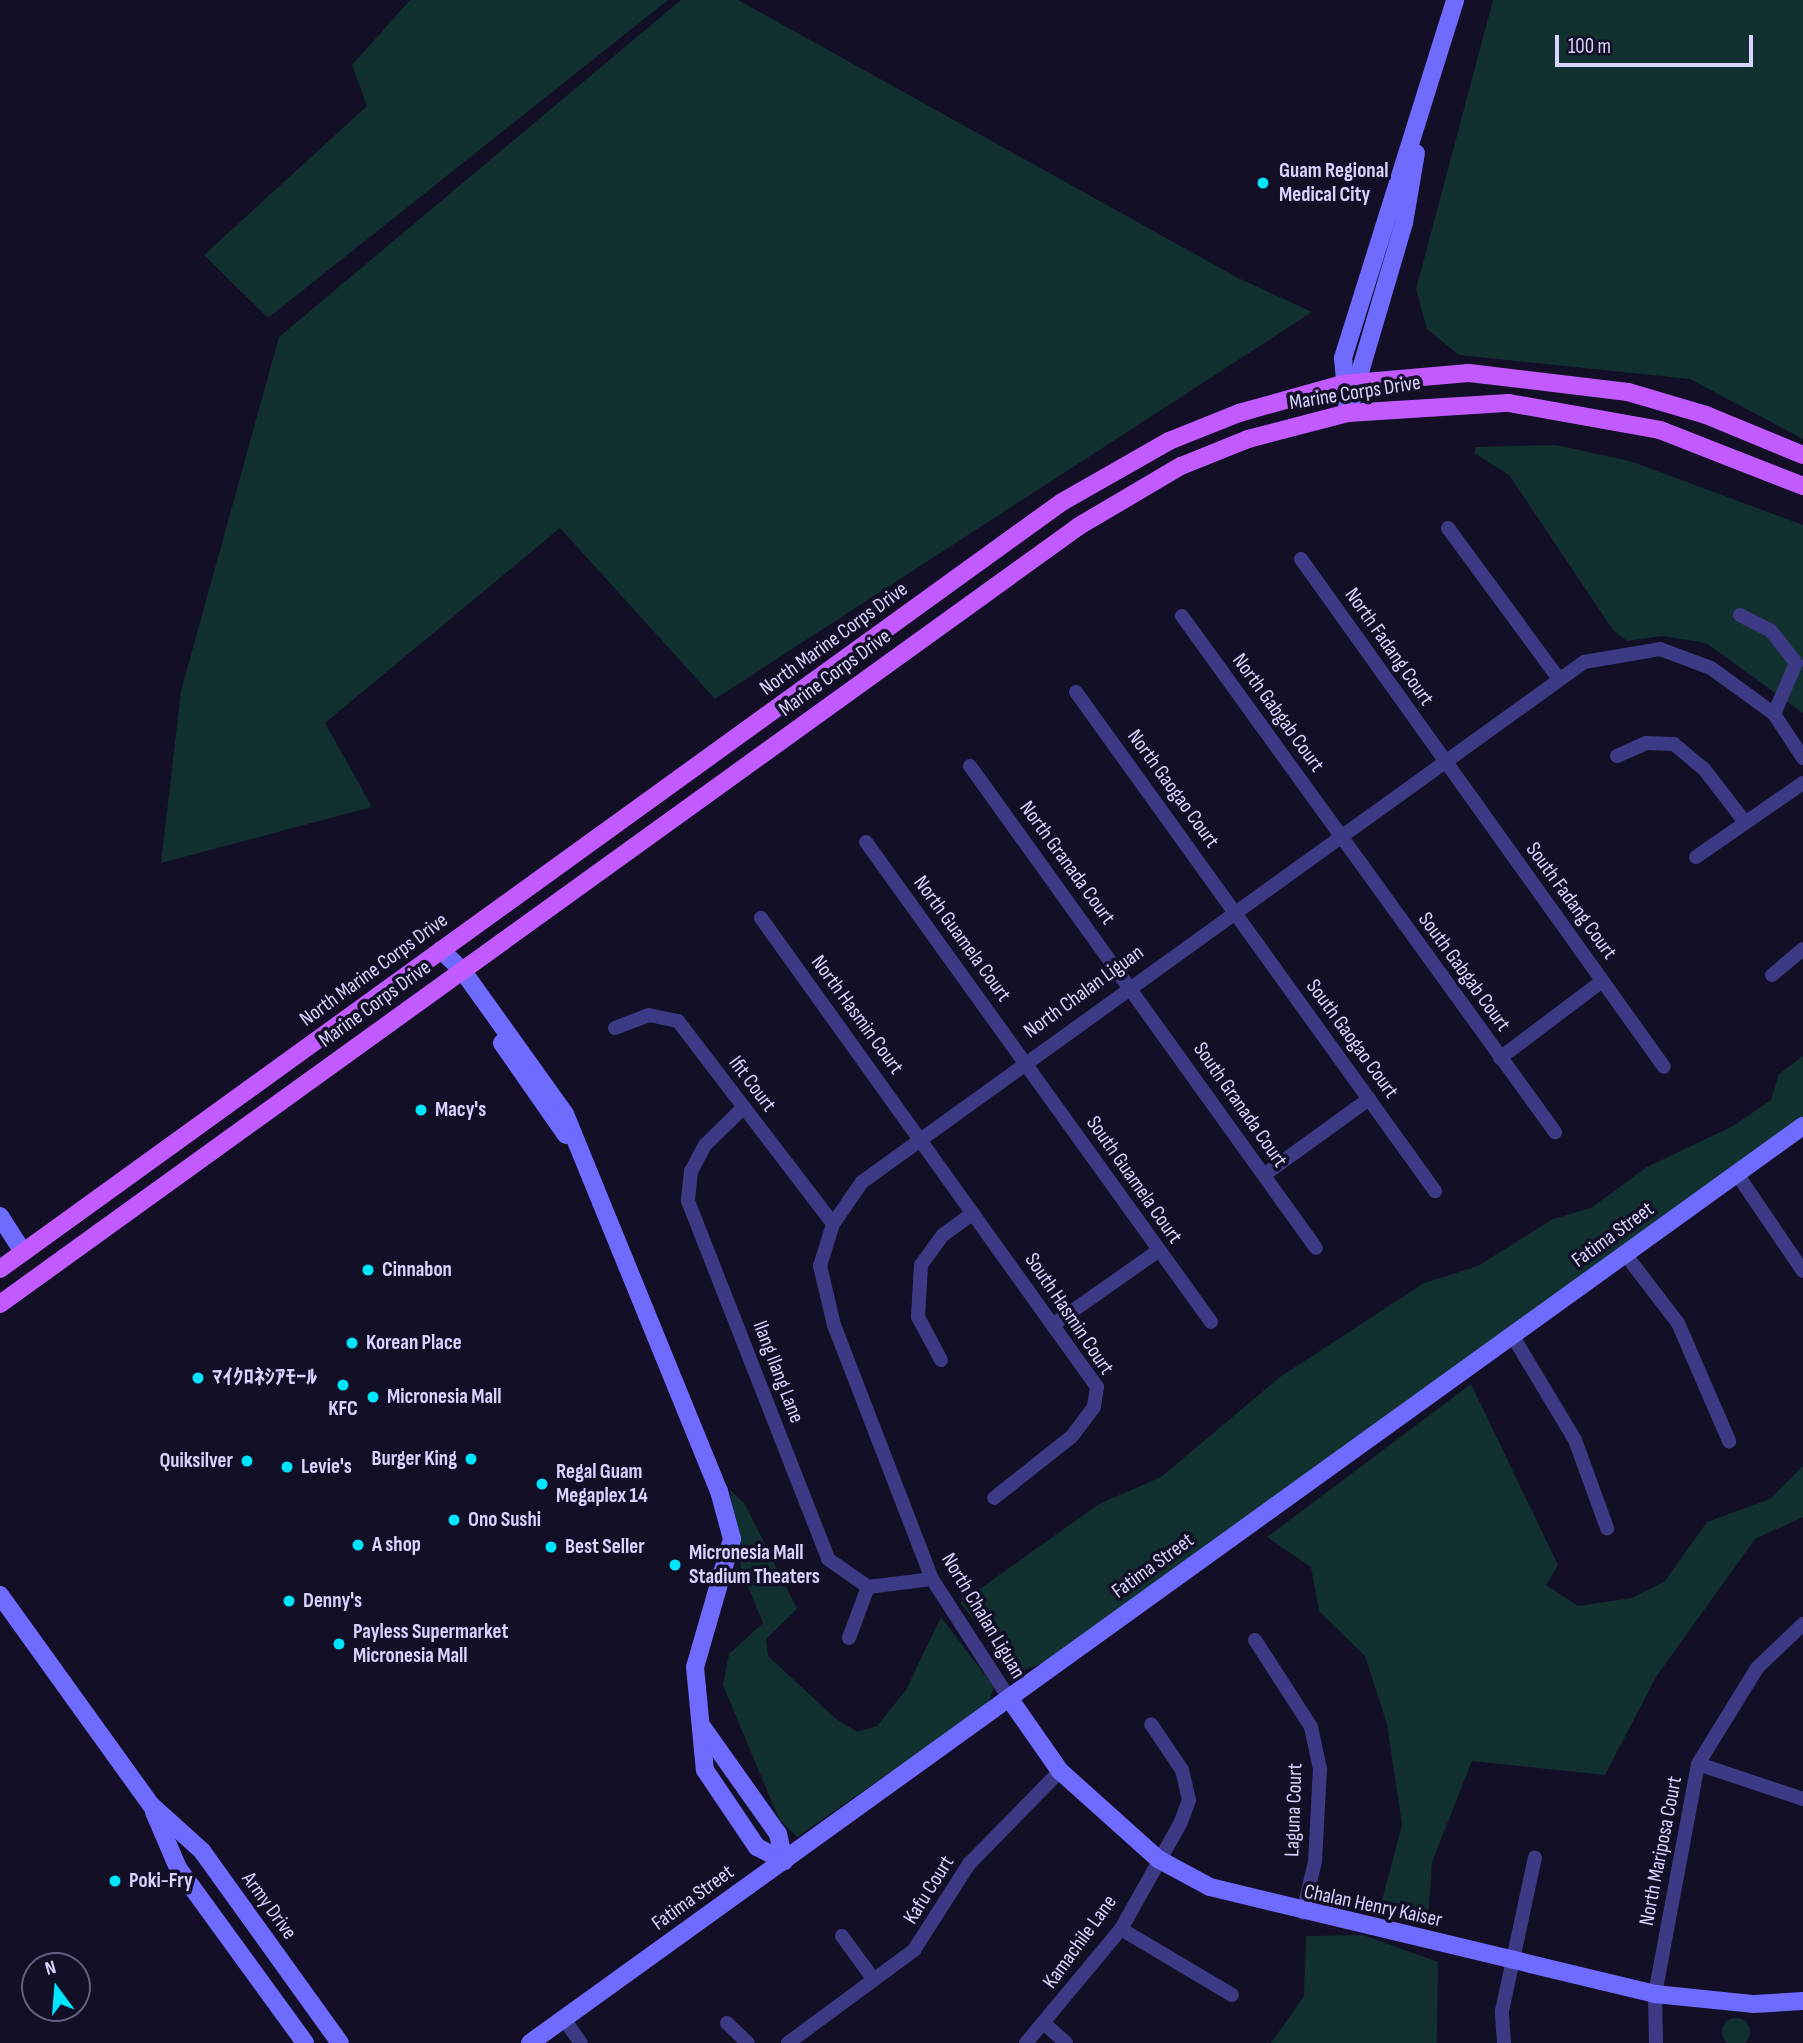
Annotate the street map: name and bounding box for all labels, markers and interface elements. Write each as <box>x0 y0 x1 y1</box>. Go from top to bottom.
scale bar <box>1558 21 1756 65</box>
text: 100 m <box>1568 34 1611 59</box>
place label: Guam Regional Medical City <box>1279 158 1388 208</box>
marker: Guam Regional Medical City <box>1253 173 1273 193</box>
street label: Marine Corps Drive <box>1288 370 1422 416</box>
street label: North Marine Corps Drive <box>755 577 913 701</box>
street label: North Fadang Court <box>1339 583 1439 711</box>
street label: Marine Corps Drive <box>774 624 896 722</box>
street label: North Gabgab Court <box>1227 649 1329 777</box>
street label: North Gaogao Court <box>1122 725 1224 853</box>
street label: North Granada Court <box>1014 796 1120 930</box>
street label: South Fadang Court <box>1520 838 1622 964</box>
street label: North Guamela Court <box>908 871 1016 1007</box>
street label: North Marine Corps Drive <box>295 908 453 1032</box>
street label: South Gabgab Court <box>1412 908 1516 1036</box>
street label: North Chalan Liguan <box>1019 940 1149 1044</box>
street label: North Hasmin Court <box>805 951 909 1079</box>
street label: Marine Corps Drive <box>314 955 436 1053</box>
street label: South Gaogao Court <box>1300 975 1404 1103</box>
street label: South Granada Court <box>1188 1038 1292 1172</box>
street label: Ifit Court <box>723 1051 781 1117</box>
place label: Macy's <box>435 1097 486 1123</box>
marker: Macy's <box>413 1102 429 1118</box>
street label: South Guamela Court <box>1081 1111 1187 1249</box>
street label: Fatima Street <box>1567 1197 1659 1273</box>
street label: South Hasmin Court <box>1019 1248 1119 1380</box>
place label: Cinnabon <box>382 1257 452 1283</box>
marker: Cinnabon <box>360 1262 376 1278</box>
street label: Ilang Ilang Lane <box>747 1317 809 1427</box>
place label: Korean Place <box>366 1330 462 1356</box>
marker: Korean Place <box>344 1335 360 1351</box>
place label: ﾏｲｸﾛﾈｼｱﾓｰﾙ <box>212 1365 317 1391</box>
marker: ﾏｲｸﾛﾈｼｱﾓｰﾙ <box>190 1370 206 1386</box>
marker: KFC <box>335 1377 351 1393</box>
place label: Micronesia Mall <box>387 1384 502 1410</box>
marker: Micronesia Mall <box>365 1389 381 1405</box>
place label: KFC <box>328 1396 358 1422</box>
place label: Burger King <box>372 1446 457 1472</box>
place label: Quiksilver <box>159 1448 233 1474</box>
marker: Burger King <box>463 1451 479 1467</box>
marker: Quiksilver <box>239 1453 255 1469</box>
place label: Levie's <box>301 1454 352 1480</box>
marker: Levie's <box>279 1459 295 1475</box>
place label: Regal Guam Megaplex 14 <box>556 1459 648 1509</box>
marker: Regal Guam Megaplex 14 <box>534 1476 550 1492</box>
place label: Ono Sushi <box>468 1507 541 1533</box>
marker: Ono Sushi <box>446 1512 462 1528</box>
street label: Fatima Street <box>1107 1528 1199 1604</box>
place label: A shop <box>372 1532 421 1558</box>
place label: Best Seller <box>565 1534 645 1560</box>
marker: A shop <box>350 1537 366 1553</box>
marker: Best Seller <box>543 1539 559 1555</box>
place label: Micronesia Mall Stadium Theaters <box>689 1540 820 1590</box>
street label: North Chalan Liguan <box>936 1549 1030 1683</box>
marker: Micronesia Mall Stadium Theaters <box>667 1557 683 1573</box>
place label: Denny's <box>303 1588 362 1614</box>
marker: Denny's <box>281 1593 297 1609</box>
place label: Payless Supermarket Micronesia Mall <box>353 1619 508 1669</box>
marker: Payless Supermarket Micronesia Mall <box>331 1636 347 1652</box>
street label: Laguna Court <box>1280 1763 1308 1857</box>
street label: North Mariposa Court <box>1634 1774 1688 1928</box>
street label: Kafu Court <box>898 1851 960 1929</box>
street label: Fatima Street <box>647 1860 739 1936</box>
street label: Army Drive <box>236 1867 302 1945</box>
place label: Poki-Fry <box>129 1868 193 1894</box>
marker: Poki-Fry <box>107 1873 123 1889</box>
street label: Chalan Henry Kaiser <box>1302 1879 1444 1933</box>
street label: Kamachile Lane <box>1038 1890 1122 1994</box>
north arrow <box>21 1952 91 2022</box>
text: N <box>43 1956 59 1981</box>

